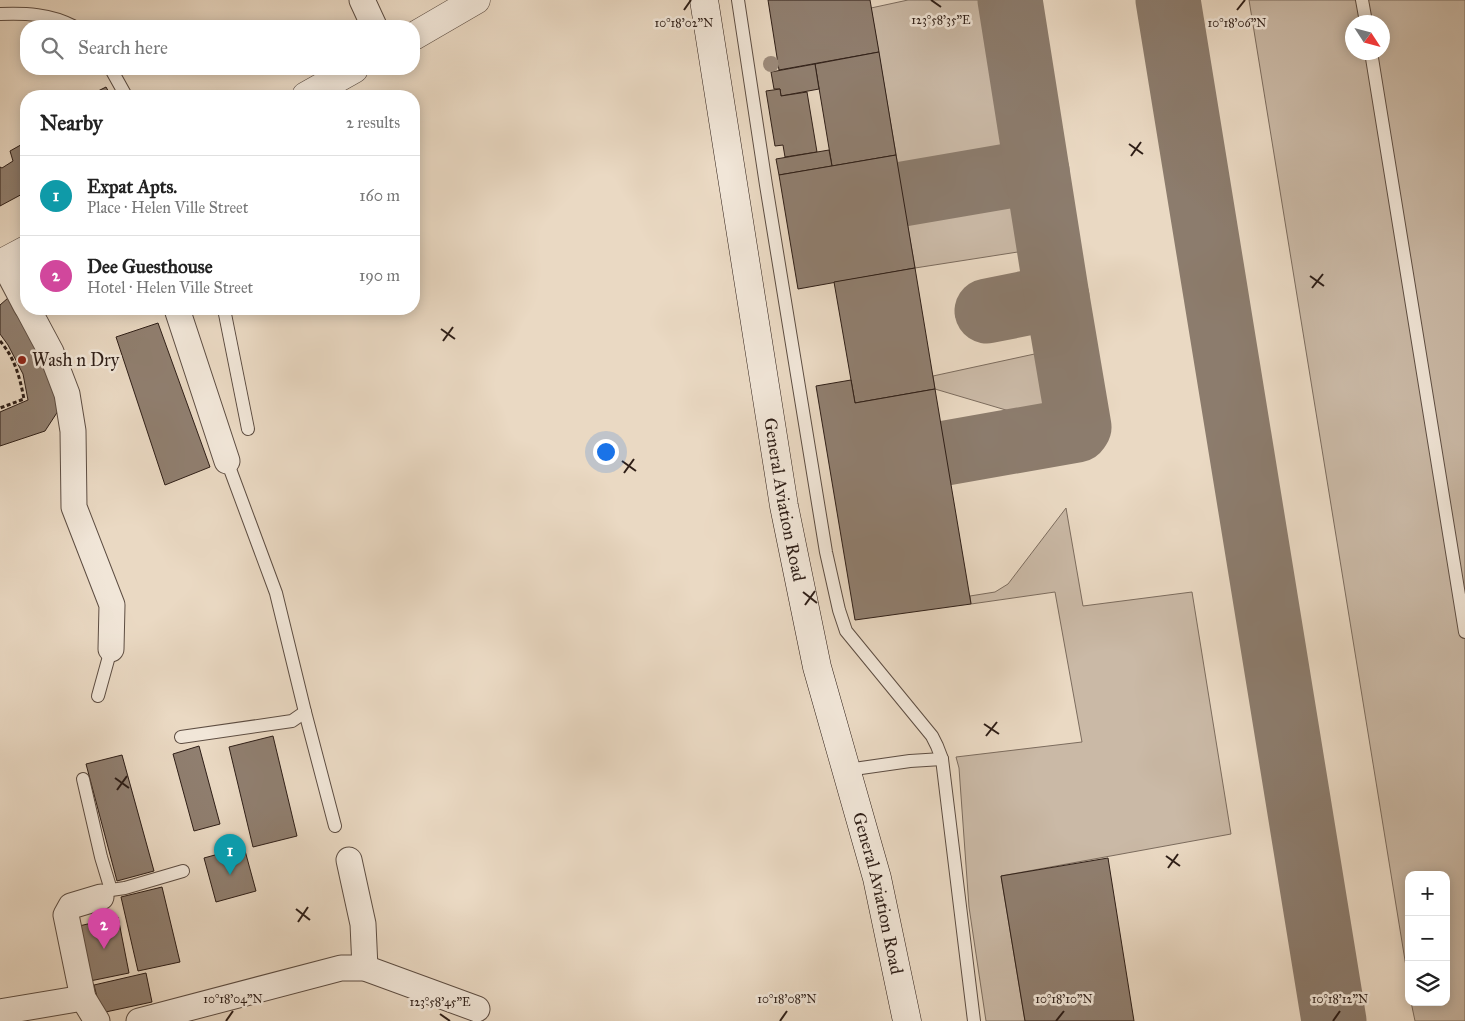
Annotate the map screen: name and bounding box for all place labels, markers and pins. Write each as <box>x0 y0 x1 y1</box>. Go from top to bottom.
place label: Wash n Dry <box>32 349 120 371</box>
marker: Wash n Dry <box>16 354 28 366</box>
pin: 1 <box>214 834 246 875</box>
pin: 2 <box>88 908 120 949</box>

